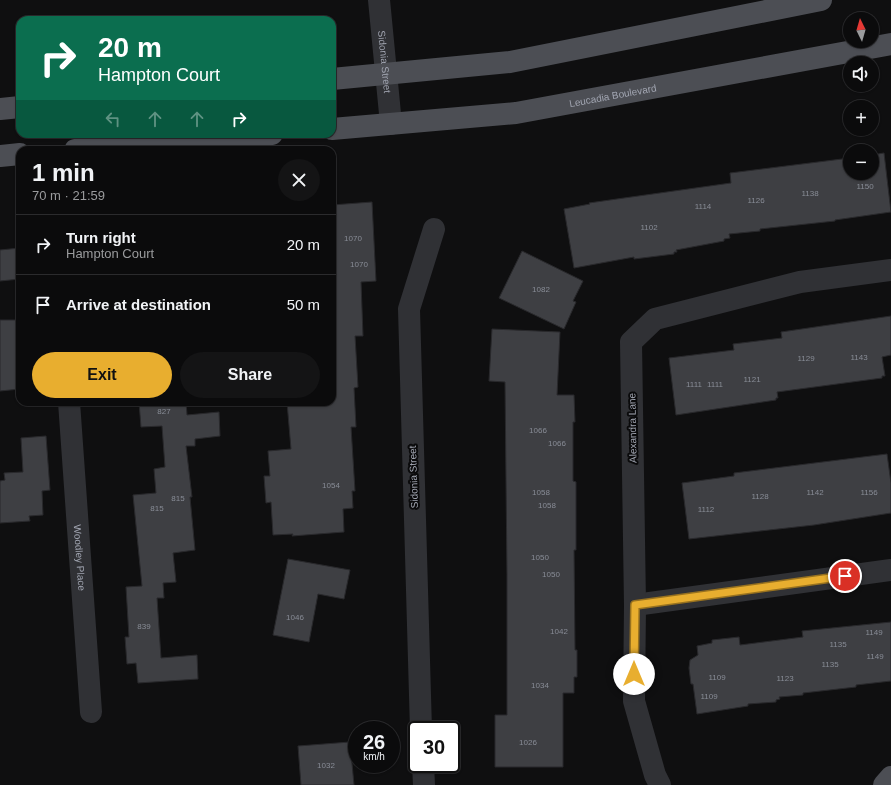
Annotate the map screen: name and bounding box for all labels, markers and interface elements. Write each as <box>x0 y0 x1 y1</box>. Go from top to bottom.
north arrow <box>843 12 879 48</box>
map controls <box>843 12 879 180</box>
street label: Sidonia Street <box>376 30 393 94</box>
icon: right <box>32 32 84 84</box>
text: 20 m <box>98 32 162 63</box>
button: sound <box>843 56 879 92</box>
text: Hampton Court <box>98 65 220 85</box>
street label: Leucadia Boulevard <box>568 82 657 109</box>
button: + <box>843 100 879 136</box>
icon: left <box>102 108 124 130</box>
icon: ahead <box>144 108 166 130</box>
icon: ahead <box>186 108 208 130</box>
icon: right <box>228 108 250 130</box>
button: − <box>843 144 879 180</box>
text: 1 min <box>32 159 95 186</box>
button: close <box>278 159 320 201</box>
house number: 1150 <box>856 182 874 191</box>
text: 70 m · 21:59 <box>32 188 105 203</box>
house number: 1138 <box>801 189 819 198</box>
house number: 1126 <box>747 196 765 205</box>
house number: 1114 <box>695 202 712 211</box>
house number: 1102 <box>640 223 658 232</box>
text: Turn right <box>66 229 136 246</box>
icon: right <box>32 234 54 256</box>
house number: 1070 <box>344 234 362 243</box>
text: 20 m <box>287 236 320 253</box>
text: Hampton Court <box>66 246 154 261</box>
house number: 1070 <box>350 260 368 269</box>
house number: 1082 <box>532 285 550 294</box>
icon: arrive <box>32 294 54 316</box>
text: Arrive at destination <box>66 296 211 313</box>
text: 50 m <box>287 296 320 313</box>
button: Exit <box>32 352 172 398</box>
button: Share <box>180 352 320 398</box>
house number: 1143 <box>850 353 868 362</box>
house number: 1129 <box>797 354 815 363</box>
house number: 1121 <box>743 375 761 384</box>
house number: 1111 <box>686 380 703 389</box>
house number: 1111 <box>707 380 724 389</box>
street label: Alexandra Lane <box>626 392 639 463</box>
house number: 827 <box>157 407 171 416</box>
house number: 1066 <box>529 426 547 435</box>
house number: 1066 <box>548 439 566 448</box>
street label: Sidonia Street <box>407 445 420 509</box>
house number: 1054 <box>322 481 340 490</box>
house number: 1058 <box>532 488 550 497</box>
house number: 1142 <box>806 488 824 497</box>
house number: 1156 <box>860 488 878 497</box>
house number: 1128 <box>751 492 769 501</box>
house number: 815 <box>171 494 185 503</box>
house number: 1058 <box>538 501 556 510</box>
house number: 815 <box>150 504 164 513</box>
house number: 1112 <box>698 505 715 514</box>
street label: Woodley Place <box>72 524 87 592</box>
house number: 1050 <box>531 553 549 562</box>
pin <box>828 559 862 593</box>
icon: arrive <box>834 565 856 587</box>
house number: 1050 <box>542 570 560 579</box>
house number: 1046 <box>286 613 304 622</box>
house number: 839 <box>137 622 151 631</box>
house number: 1042 <box>550 627 568 636</box>
house number: 1149 <box>865 628 883 637</box>
house number: 1135 <box>829 640 847 649</box>
house number: 1149 <box>866 652 884 661</box>
position arrow <box>613 653 655 695</box>
house number: 1135 <box>821 660 839 669</box>
house number: 1109 <box>708 673 726 682</box>
house number: 1123 <box>776 674 794 683</box>
house number: 1034 <box>531 681 549 690</box>
house number: 1109 <box>700 692 718 701</box>
speed limit sign: 30 <box>408 721 460 773</box>
text: 26 <box>363 731 385 753</box>
house number: 1026 <box>519 738 537 747</box>
text: km/h <box>363 751 385 762</box>
house number: 1032 <box>317 761 335 770</box>

